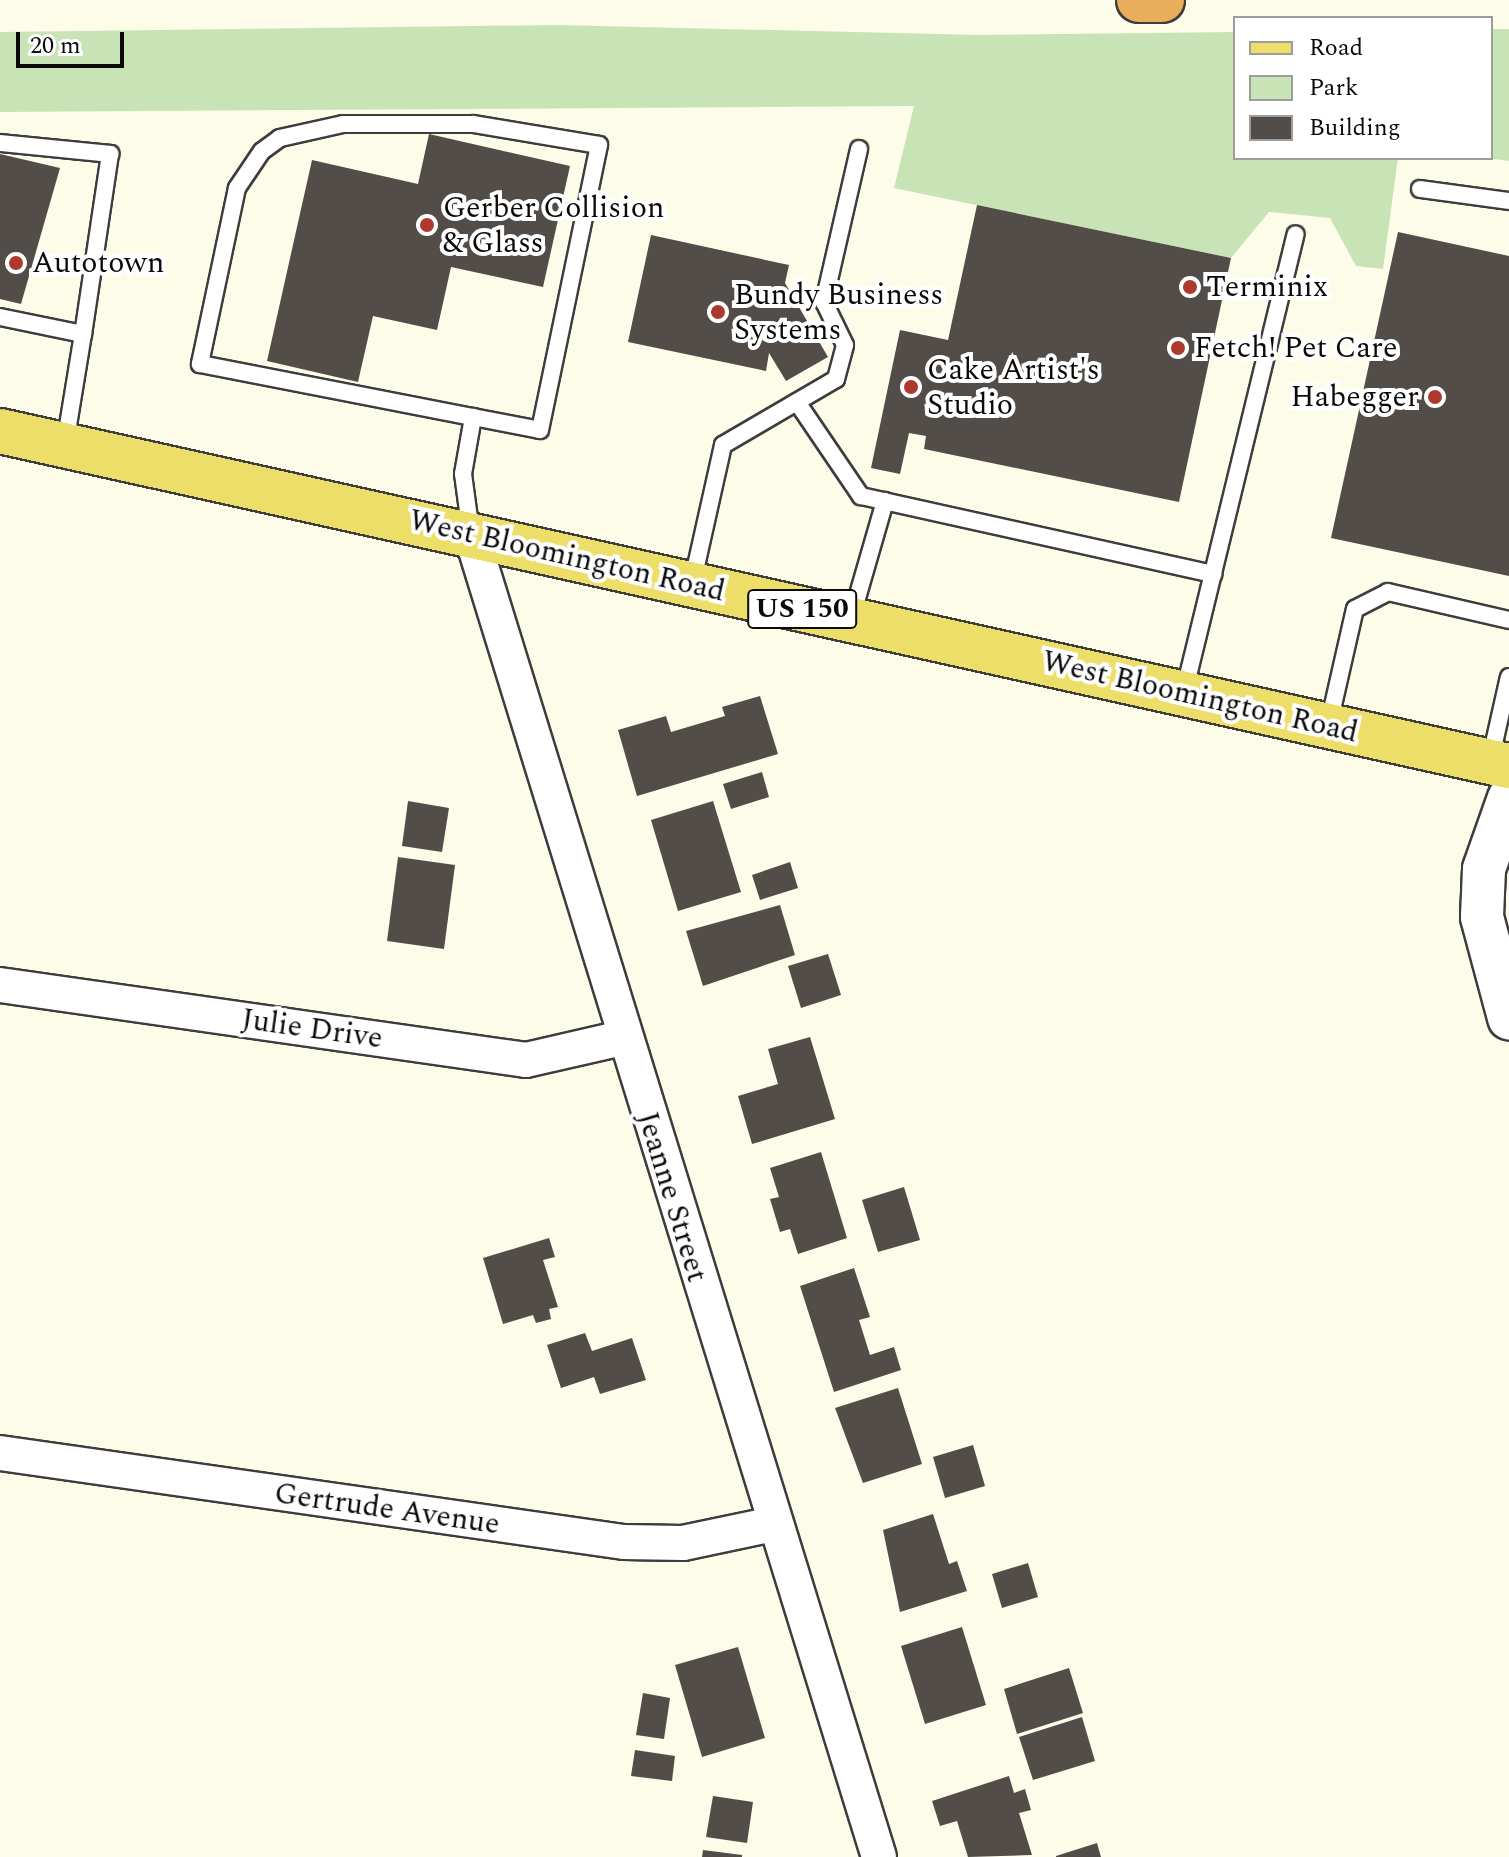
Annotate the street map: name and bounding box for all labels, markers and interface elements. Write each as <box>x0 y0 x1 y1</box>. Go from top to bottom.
scale bar <box>20 16 128 66</box>
legend <box>1233 16 1493 160</box>
text: 20 m <box>30 28 81 64</box>
text: Road <box>1309 30 1363 66</box>
text: Park <box>1309 70 1359 106</box>
text: Building <box>1309 110 1401 146</box>
place label: Gerber Collision & Glass <box>443 190 664 260</box>
marker: Gerber Collision & Glass <box>418 216 436 234</box>
place label: Autotown <box>32 245 164 281</box>
marker: Autotown <box>7 254 25 272</box>
place label: Terminix <box>1206 269 1328 305</box>
place label: Bundy Business Systems <box>734 277 943 348</box>
marker: Terminix <box>1181 278 1199 296</box>
marker: Bundy Business Systems <box>709 303 727 321</box>
place label: Fetch! Pet Care <box>1194 330 1398 366</box>
marker: Fetch! Pet Care <box>1169 339 1187 357</box>
place label: Cake Artist's Studio <box>927 352 1100 422</box>
marker: Cake Artist's Studio <box>902 378 920 396</box>
place label: Habegger <box>1290 379 1419 415</box>
marker: Habegger <box>1426 388 1444 406</box>
street label: West Bloomington Road <box>406 502 728 610</box>
road number: US 150 <box>746 585 858 633</box>
street label: West Bloomington Road <box>1039 643 1361 751</box>
street label: Julie Drive <box>239 1001 385 1057</box>
street label: Jeanne Street <box>629 1108 715 1286</box>
street label: Gertrude Avenue <box>272 1475 502 1543</box>

